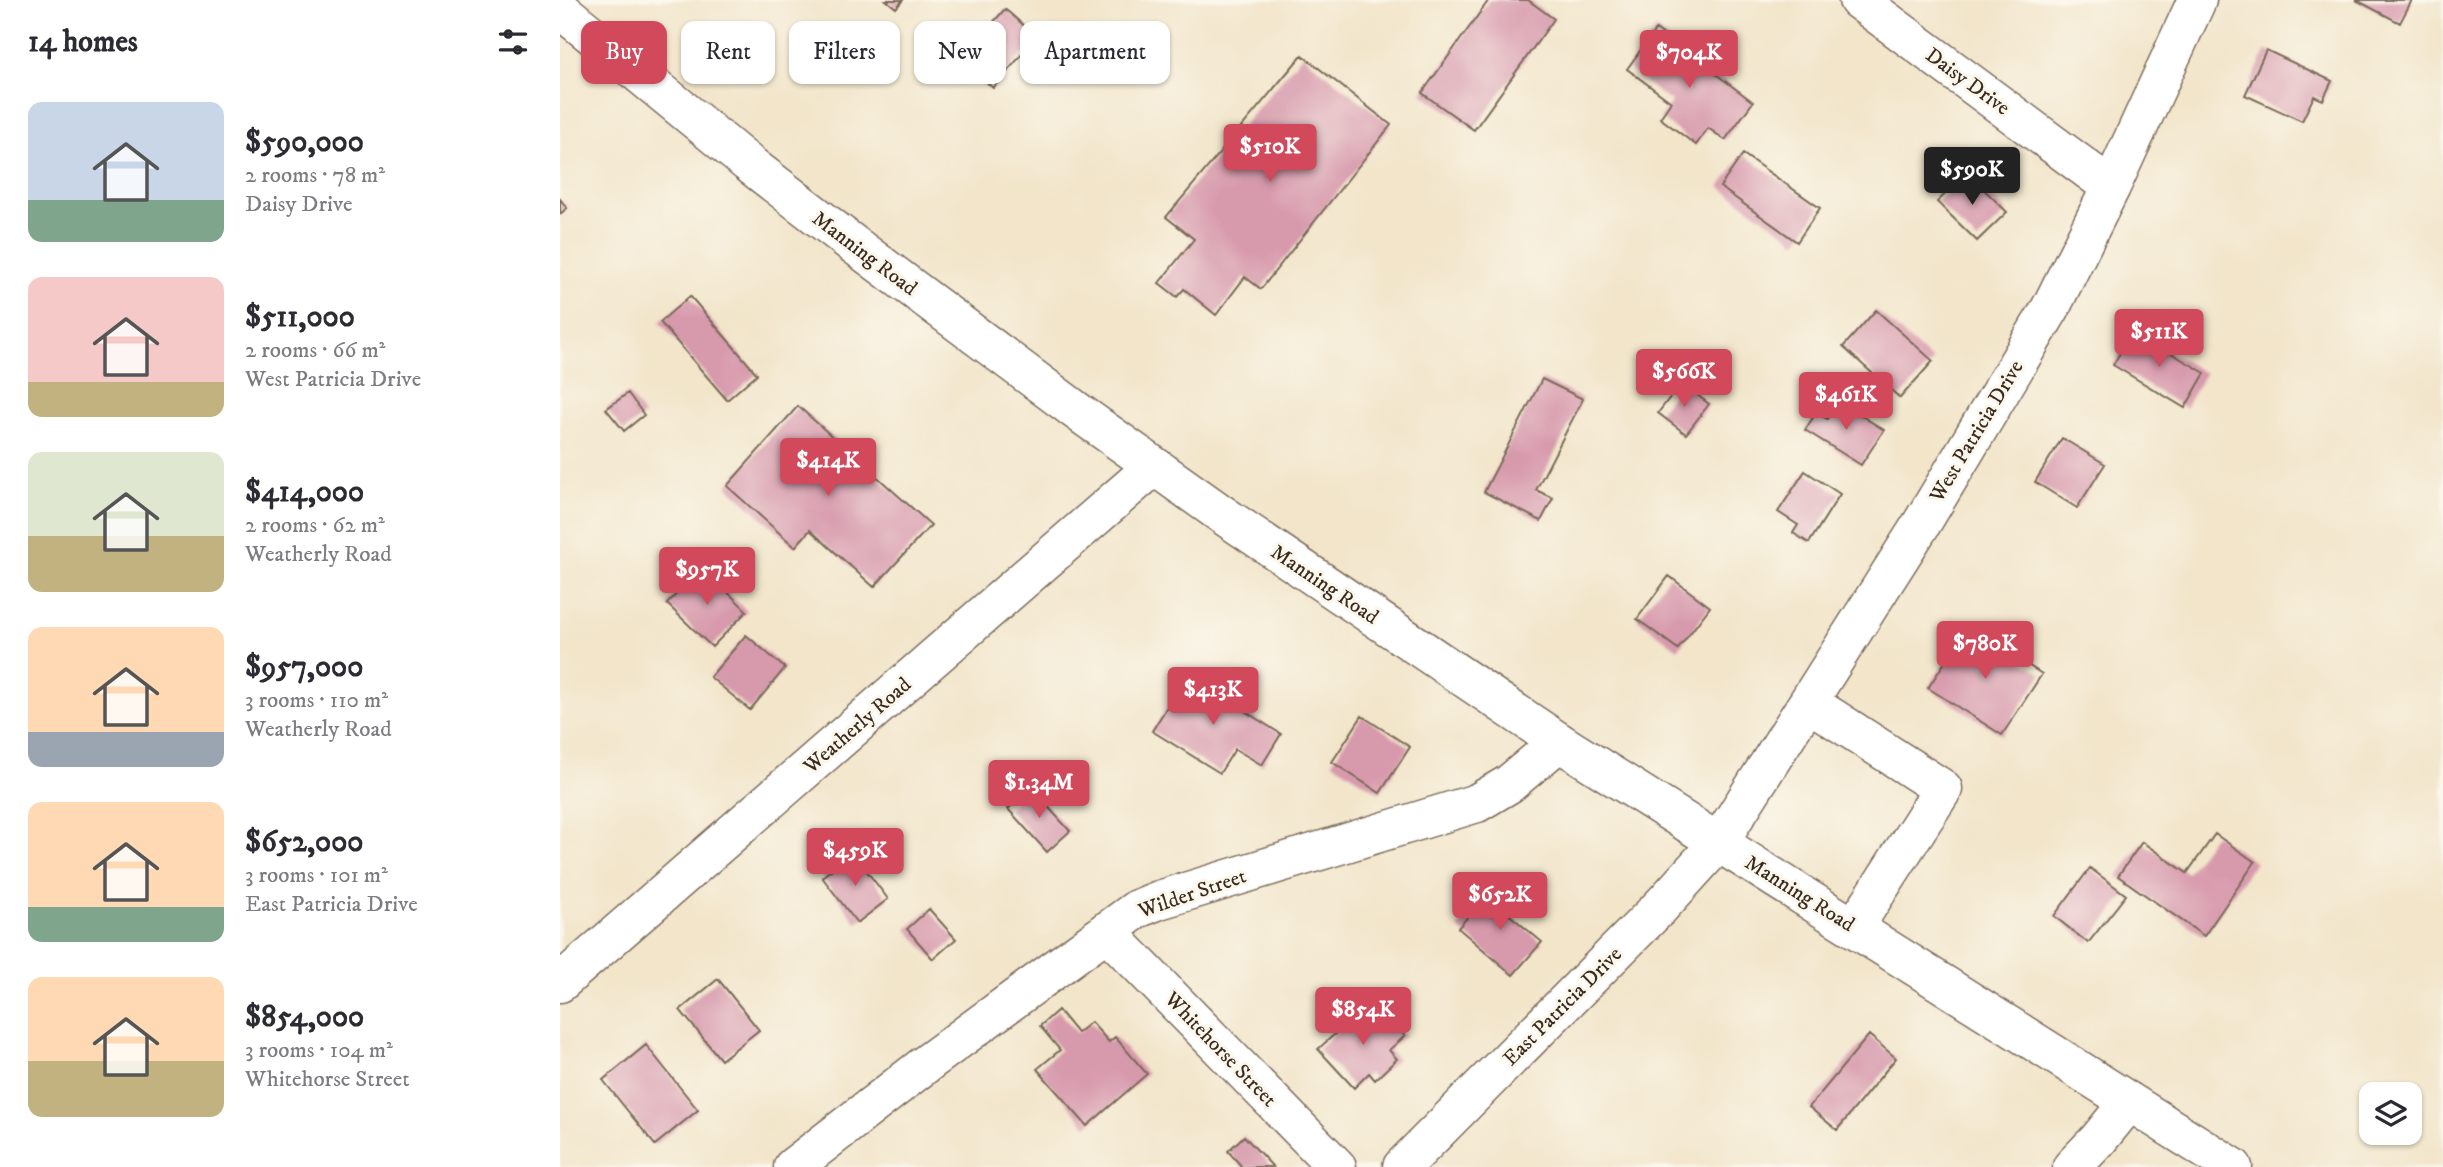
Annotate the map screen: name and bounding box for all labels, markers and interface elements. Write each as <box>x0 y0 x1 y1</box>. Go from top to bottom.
chip: Buy <box>581 21 667 84</box>
chip: Rent <box>681 21 775 84</box>
chip: Filters <box>789 21 900 84</box>
chip: New <box>914 21 1006 84</box>
chip: Apartment <box>1020 21 1170 84</box>
icon: filters <box>494 23 532 61</box>
text: 14 homes <box>28 24 138 61</box>
pin: $704K <box>1640 31 1738 90</box>
text: $704K <box>1656 38 1722 67</box>
street label: Daisy Drive <box>1920 42 2015 121</box>
text: $590,000 <box>245 124 364 161</box>
pin: $510K <box>1221 124 1319 184</box>
icon: home <box>84 130 168 214</box>
text: $510K <box>1240 132 1300 161</box>
pin: $590K <box>1923 148 2021 207</box>
text: $590K <box>1940 155 2004 184</box>
text: 2 rooms · 78 m² <box>245 161 385 190</box>
text: Daisy Drive <box>245 190 353 219</box>
street label: Manning Road <box>807 206 922 302</box>
text: $511,000 <box>245 299 355 336</box>
icon: home <box>84 305 168 389</box>
pin: $511K <box>2110 310 2208 369</box>
text: $511K <box>2130 317 2188 346</box>
text: 2 rooms · 66 m² <box>245 336 385 365</box>
pin: $566K <box>1635 350 1733 409</box>
street label: West Patricia Drive <box>1924 356 2030 508</box>
text: $566K <box>1652 357 1716 386</box>
text: West Patricia Drive <box>245 365 421 394</box>
pin: $461K <box>1797 372 1895 432</box>
text: $461K <box>1815 380 1877 409</box>
pin: $414K <box>779 438 877 498</box>
text: $414K <box>796 446 860 475</box>
text: $414,000 <box>245 474 364 511</box>
icon: home <box>84 480 168 564</box>
text: 2 rooms · 62 m² <box>245 511 385 540</box>
street label: Manning Road <box>1265 539 1384 631</box>
text: Weatherly Road <box>245 540 392 569</box>
pin: $957K <box>658 548 756 607</box>
text: $957K <box>675 555 739 584</box>
pin: $780K <box>1936 622 2034 681</box>
text: $780K <box>1953 629 2017 658</box>
text: $957,000 <box>245 649 363 686</box>
icon: home <box>84 655 168 739</box>
pin: $413K <box>1164 668 1262 727</box>
street label: Weatherly Road <box>798 672 917 780</box>
text: $413K <box>1184 675 1242 704</box>
text: 3 rooms · 110 m² <box>245 686 388 715</box>
text: Weatherly Road <box>245 715 392 744</box>
pin: $1.34M <box>982 760 1096 820</box>
text: $1.34M <box>1004 768 1074 797</box>
text: $652,000 <box>245 824 363 861</box>
pin: $459K <box>806 828 904 888</box>
icon: home <box>84 830 168 914</box>
text: $459K <box>823 836 887 865</box>
street label: Manning Road <box>1740 850 1860 938</box>
text: 3 rooms · 101 m² <box>245 861 388 890</box>
street label: Wilder Street <box>1134 863 1250 925</box>
pin: $652K <box>1451 872 1549 932</box>
text: $652K <box>1468 880 1532 909</box>
text: East Patricia Drive <box>245 890 418 919</box>
street label: East Patricia Drive <box>1498 942 1628 1072</box>
street label: Whitehorse Street <box>1158 986 1282 1113</box>
pin: $854K <box>1314 988 1412 1047</box>
text: $854K <box>1331 995 1395 1024</box>
text: $854,000 <box>245 999 364 1036</box>
icon: home <box>84 1005 168 1089</box>
text: 3 rooms · 104 m² <box>245 1036 393 1065</box>
text: Whitehorse Street <box>245 1065 410 1094</box>
map controls <box>2359 1082 2422 1145</box>
button: layers <box>2359 1082 2422 1145</box>

